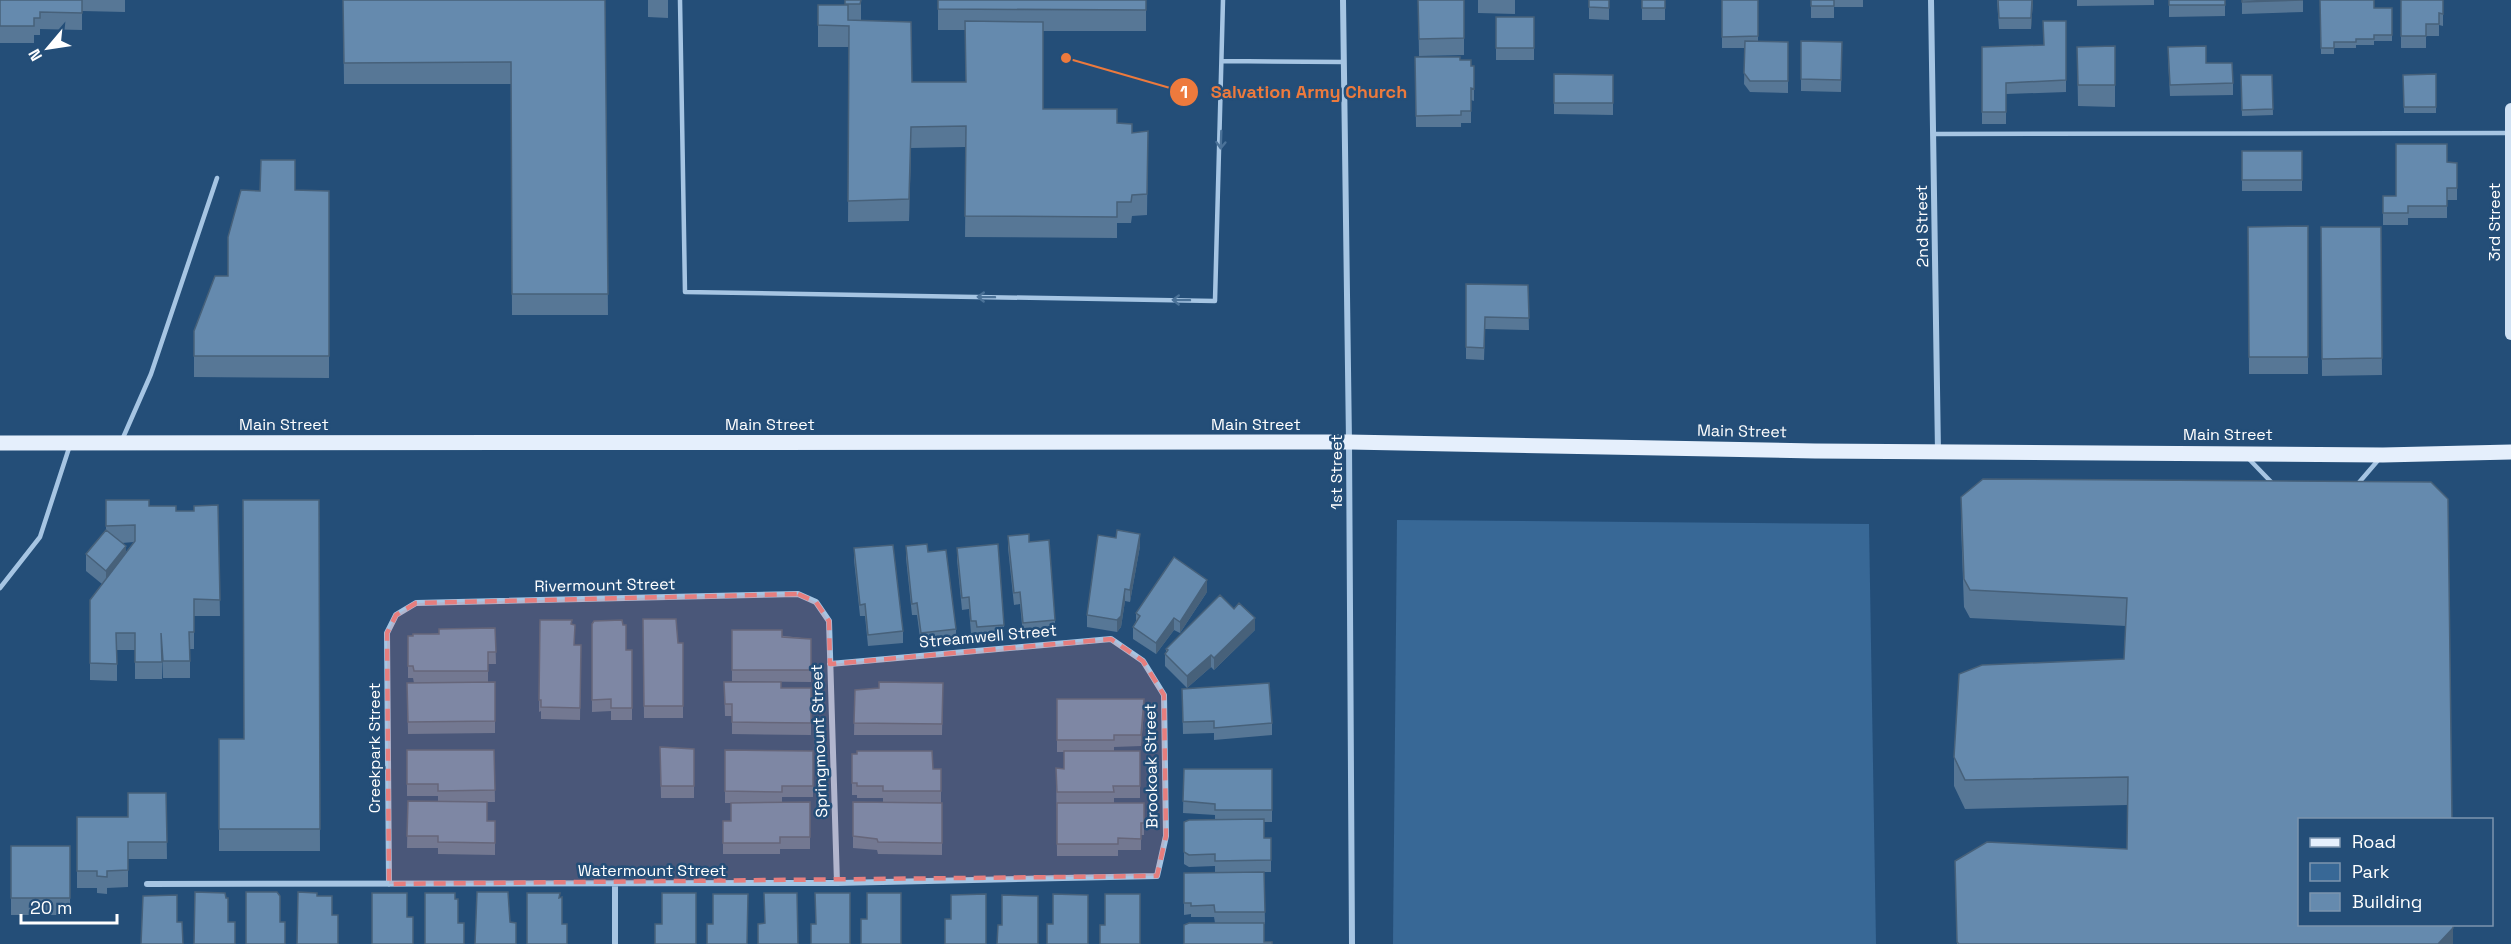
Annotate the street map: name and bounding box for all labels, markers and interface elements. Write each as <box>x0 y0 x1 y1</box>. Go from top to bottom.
north arrow <box>18 18 78 78</box>
text: N <box>24 45 47 65</box>
callout: Salvation Army Church <box>1169 74 1419 110</box>
text: 1 <box>1180 80 1188 103</box>
text: Salvation Army Church <box>1211 80 1407 103</box>
one-way arrow <box>1215 130 1226 150</box>
street label: 3rd Street <box>2484 183 2505 261</box>
street label: 2nd Street <box>1911 184 1933 268</box>
one-way arrow <box>976 291 996 303</box>
one-way arrow <box>1171 294 1191 306</box>
street label: Main Street <box>239 414 329 435</box>
street label: Main Street <box>725 414 815 435</box>
street label: Main Street <box>1211 414 1301 435</box>
street label: Main Street <box>1697 420 1787 442</box>
street label: Main Street <box>2183 424 2273 445</box>
street label: 1st Street <box>1326 434 1347 510</box>
street label: Rivermount Street <box>534 573 676 597</box>
street label: Streamwell Street <box>918 620 1058 652</box>
street label: Springmount Street <box>806 664 832 818</box>
street label: Creekpark Street <box>364 683 385 813</box>
street label: Brookoak Street <box>1139 703 1163 829</box>
legend <box>2298 818 2493 926</box>
text: Road <box>2352 830 2396 853</box>
street label: Watermount Street <box>578 860 726 881</box>
text: Park <box>2352 860 2390 883</box>
scale bar <box>21 887 117 925</box>
text: Building <box>2352 890 2422 913</box>
text: 20 m <box>30 896 73 919</box>

